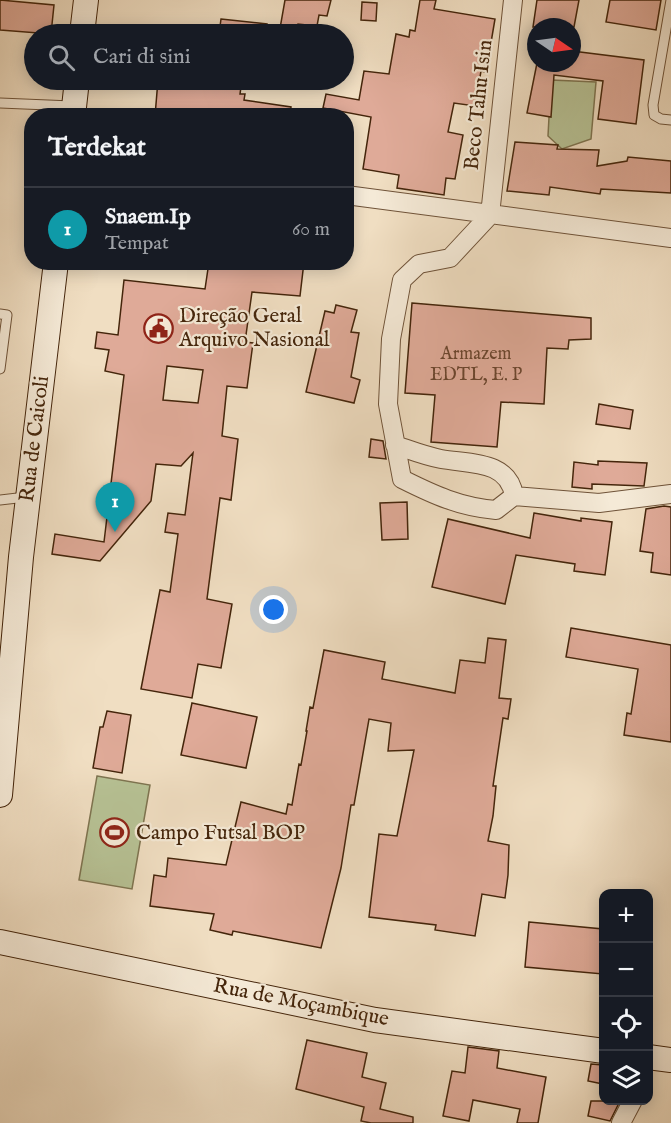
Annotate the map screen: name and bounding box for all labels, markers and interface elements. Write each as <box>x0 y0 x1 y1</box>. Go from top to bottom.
north arrow <box>527 18 581 72</box>
search box <box>24 24 354 90</box>
street label: Beco Tahu Isin <box>459 38 499 172</box>
icon: search <box>45 41 78 74</box>
text: Cari di sini <box>93 43 191 71</box>
text: Terdekat <box>48 131 146 164</box>
text: Snaem.Ip <box>105 203 191 231</box>
text: 1 <box>64 217 71 242</box>
text: 60 m <box>292 217 330 242</box>
text: Tempat <box>105 231 169 256</box>
place label: Direção Geral Arquivo Nasional <box>178 303 330 354</box>
public building icon: Direção Geral Arquivo Nasional <box>142 312 174 344</box>
house number: Armazem EDTL, E. P <box>430 343 522 387</box>
street label: Rua de Caicoli <box>14 374 56 504</box>
pin: 1 <box>96 482 134 532</box>
your location <box>259 595 288 624</box>
sports icon: Campo Futsal BOP <box>99 817 131 849</box>
place label: Campo Futsal BOP <box>136 820 305 847</box>
map controls <box>599 889 653 1105</box>
button: + <box>599 889 653 943</box>
button: − <box>599 943 653 997</box>
street label: Rua de Moçambique <box>211 973 392 1033</box>
button: locate <box>599 997 653 1051</box>
button: layers <box>599 1051 653 1105</box>

